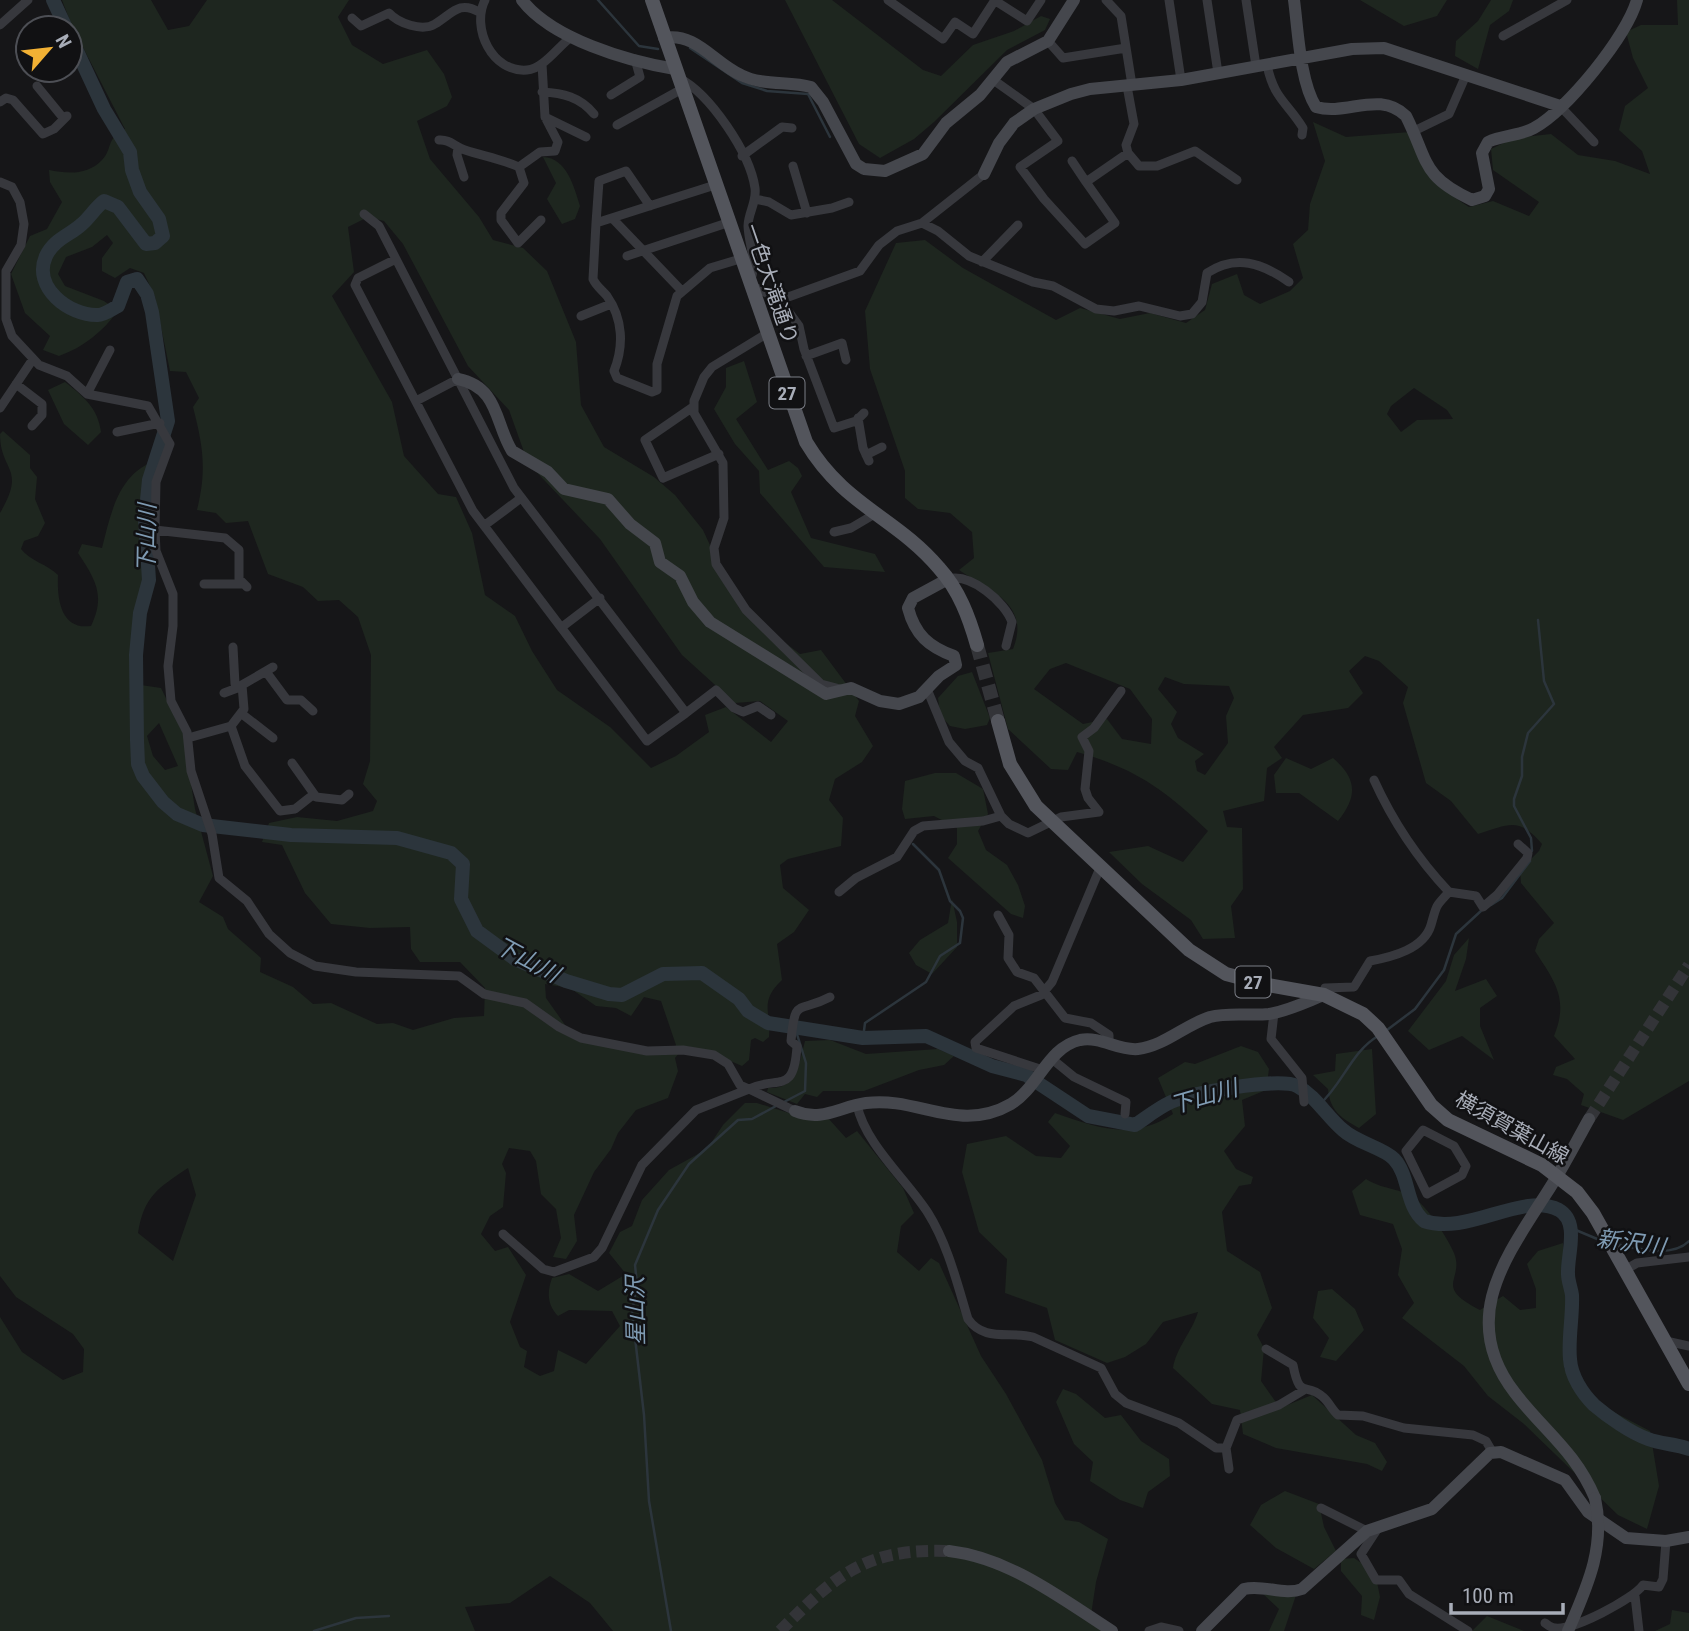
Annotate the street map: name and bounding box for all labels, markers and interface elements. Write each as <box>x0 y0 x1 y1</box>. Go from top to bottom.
north arrow <box>14 14 84 84</box>
text: N <box>51 31 76 52</box>
street label: 一色大滝通り <box>739 221 803 347</box>
road number: 27 <box>770 378 804 408</box>
water label: 下山川 <box>133 500 161 573</box>
water label: 下山川 <box>490 932 566 990</box>
road number: 27 <box>1236 966 1270 998</box>
water label: 下山川 <box>1167 1074 1244 1119</box>
street label: 横須賀葉山線 <box>1451 1087 1573 1169</box>
water label: 新沢川 <box>1595 1225 1670 1262</box>
water label: 星山沢 <box>622 1273 650 1346</box>
scale bar <box>1451 1572 1563 1616</box>
text: 100 m <box>1462 1584 1514 1608</box>

